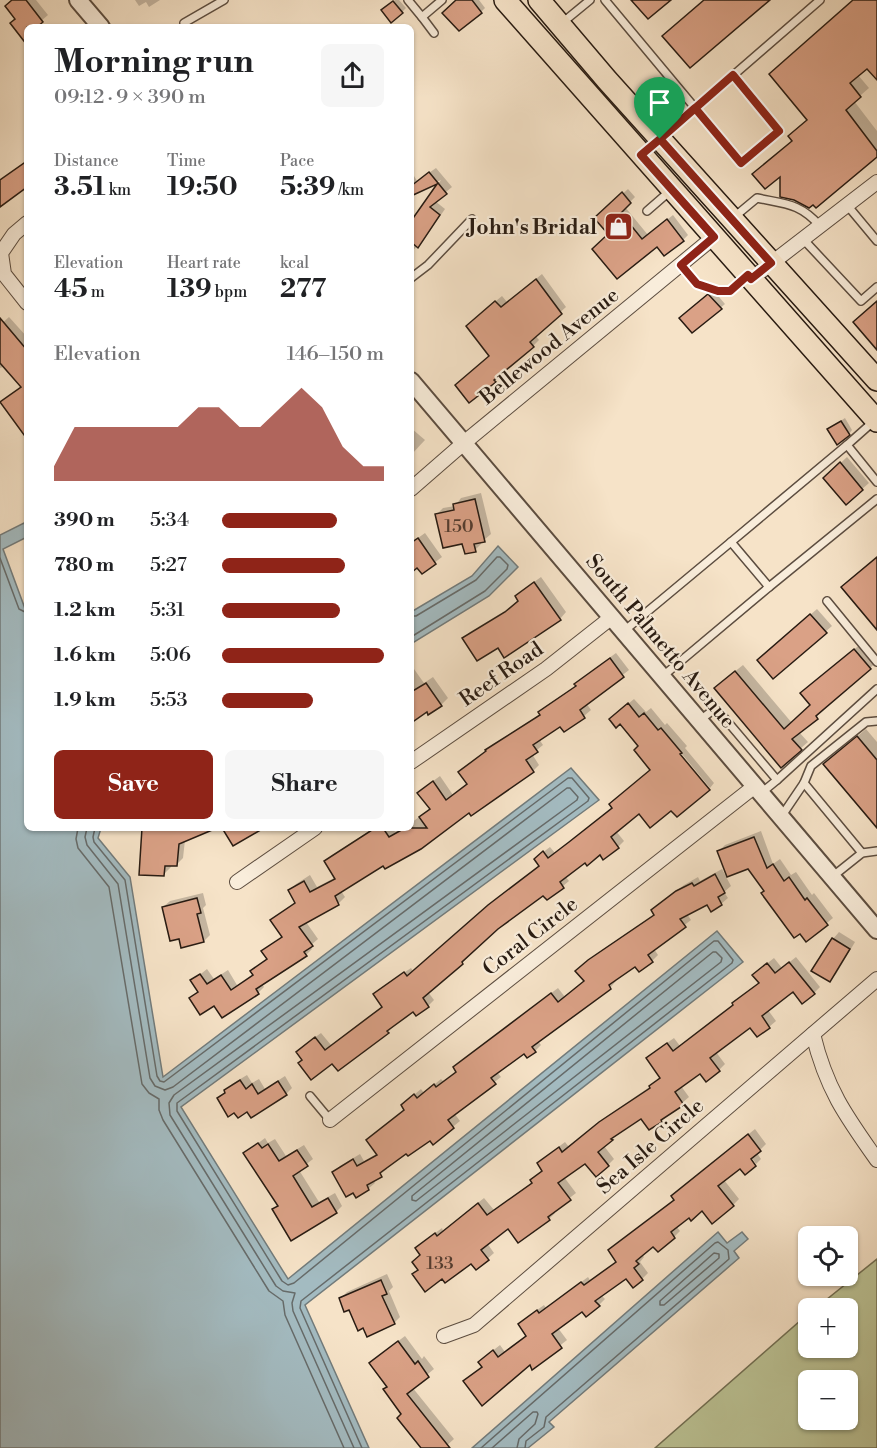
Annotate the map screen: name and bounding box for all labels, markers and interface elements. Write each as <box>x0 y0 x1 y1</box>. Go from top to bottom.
text: Morning run <box>54 42 254 83</box>
button: share <box>321 44 384 107</box>
pin <box>634 77 685 139</box>
text: 09:12 · 9 × 390 m <box>54 85 206 110</box>
icon: arrive <box>643 86 676 119</box>
text: Distance <box>54 151 119 171</box>
text: Time <box>167 151 206 171</box>
text: Pace <box>280 151 314 171</box>
text: 3.51 <box>54 171 105 203</box>
text: 19:50 <box>167 171 238 203</box>
text: 5:39 <box>280 171 335 203</box>
text: km <box>105 180 131 200</box>
text: /km <box>335 180 364 200</box>
shop icon: John's Bridal <box>602 211 634 243</box>
place label: John's Bridal <box>465 215 597 241</box>
text: Elevation <box>54 253 123 273</box>
text: Heart rate <box>167 253 241 273</box>
text: kcal <box>280 253 309 273</box>
text: 45 <box>54 273 88 305</box>
text: 139 <box>167 273 212 305</box>
text: 277 <box>280 273 326 305</box>
text: m <box>88 282 105 302</box>
text: bpm <box>212 282 247 302</box>
street label: Bellewood Avenue <box>474 283 625 412</box>
text: Elevation <box>54 342 141 367</box>
text: 146–150 m <box>287 342 384 367</box>
text: 390 m <box>54 508 115 533</box>
text: 5:34 <box>150 508 189 533</box>
house number: 150 <box>444 515 474 538</box>
street label: South Palmetto Avenue <box>580 549 741 734</box>
text: 780 m <box>54 553 114 578</box>
text: 5:27 <box>150 553 187 578</box>
text: 1.2 km <box>54 598 116 623</box>
text: 5:31 <box>150 598 185 623</box>
street label: Reef Road <box>455 637 548 713</box>
text: 1.6 km <box>54 643 116 668</box>
text: 5:06 <box>150 643 191 668</box>
text: 1.9 km <box>54 688 116 713</box>
text: 5:53 <box>150 688 188 713</box>
button: Save <box>54 750 213 819</box>
button: Share <box>225 750 384 819</box>
street label: Coral Circle <box>478 892 583 982</box>
street label: Sea Isle Circle <box>592 1093 710 1200</box>
map controls <box>798 1226 858 1430</box>
button: locate <box>798 1226 858 1286</box>
house number: 133 <box>426 1252 454 1275</box>
button: + <box>798 1298 858 1358</box>
button: − <box>798 1370 858 1430</box>

